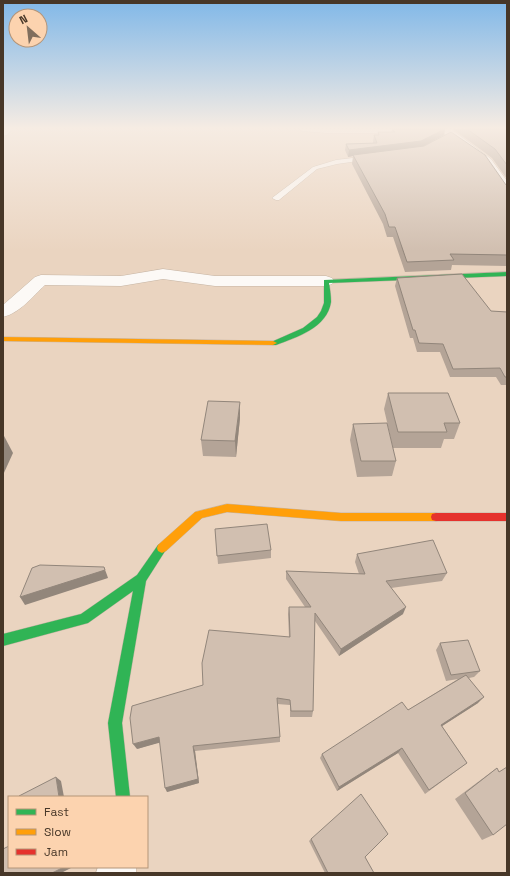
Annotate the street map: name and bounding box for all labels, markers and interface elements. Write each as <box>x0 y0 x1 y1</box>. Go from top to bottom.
north arrow <box>8 8 48 48</box>
text: N <box>17 11 30 27</box>
legend <box>8 796 148 868</box>
text: Fast <box>44 804 69 820</box>
text: Slow <box>44 824 71 840</box>
text: Jam <box>44 844 68 860</box>

